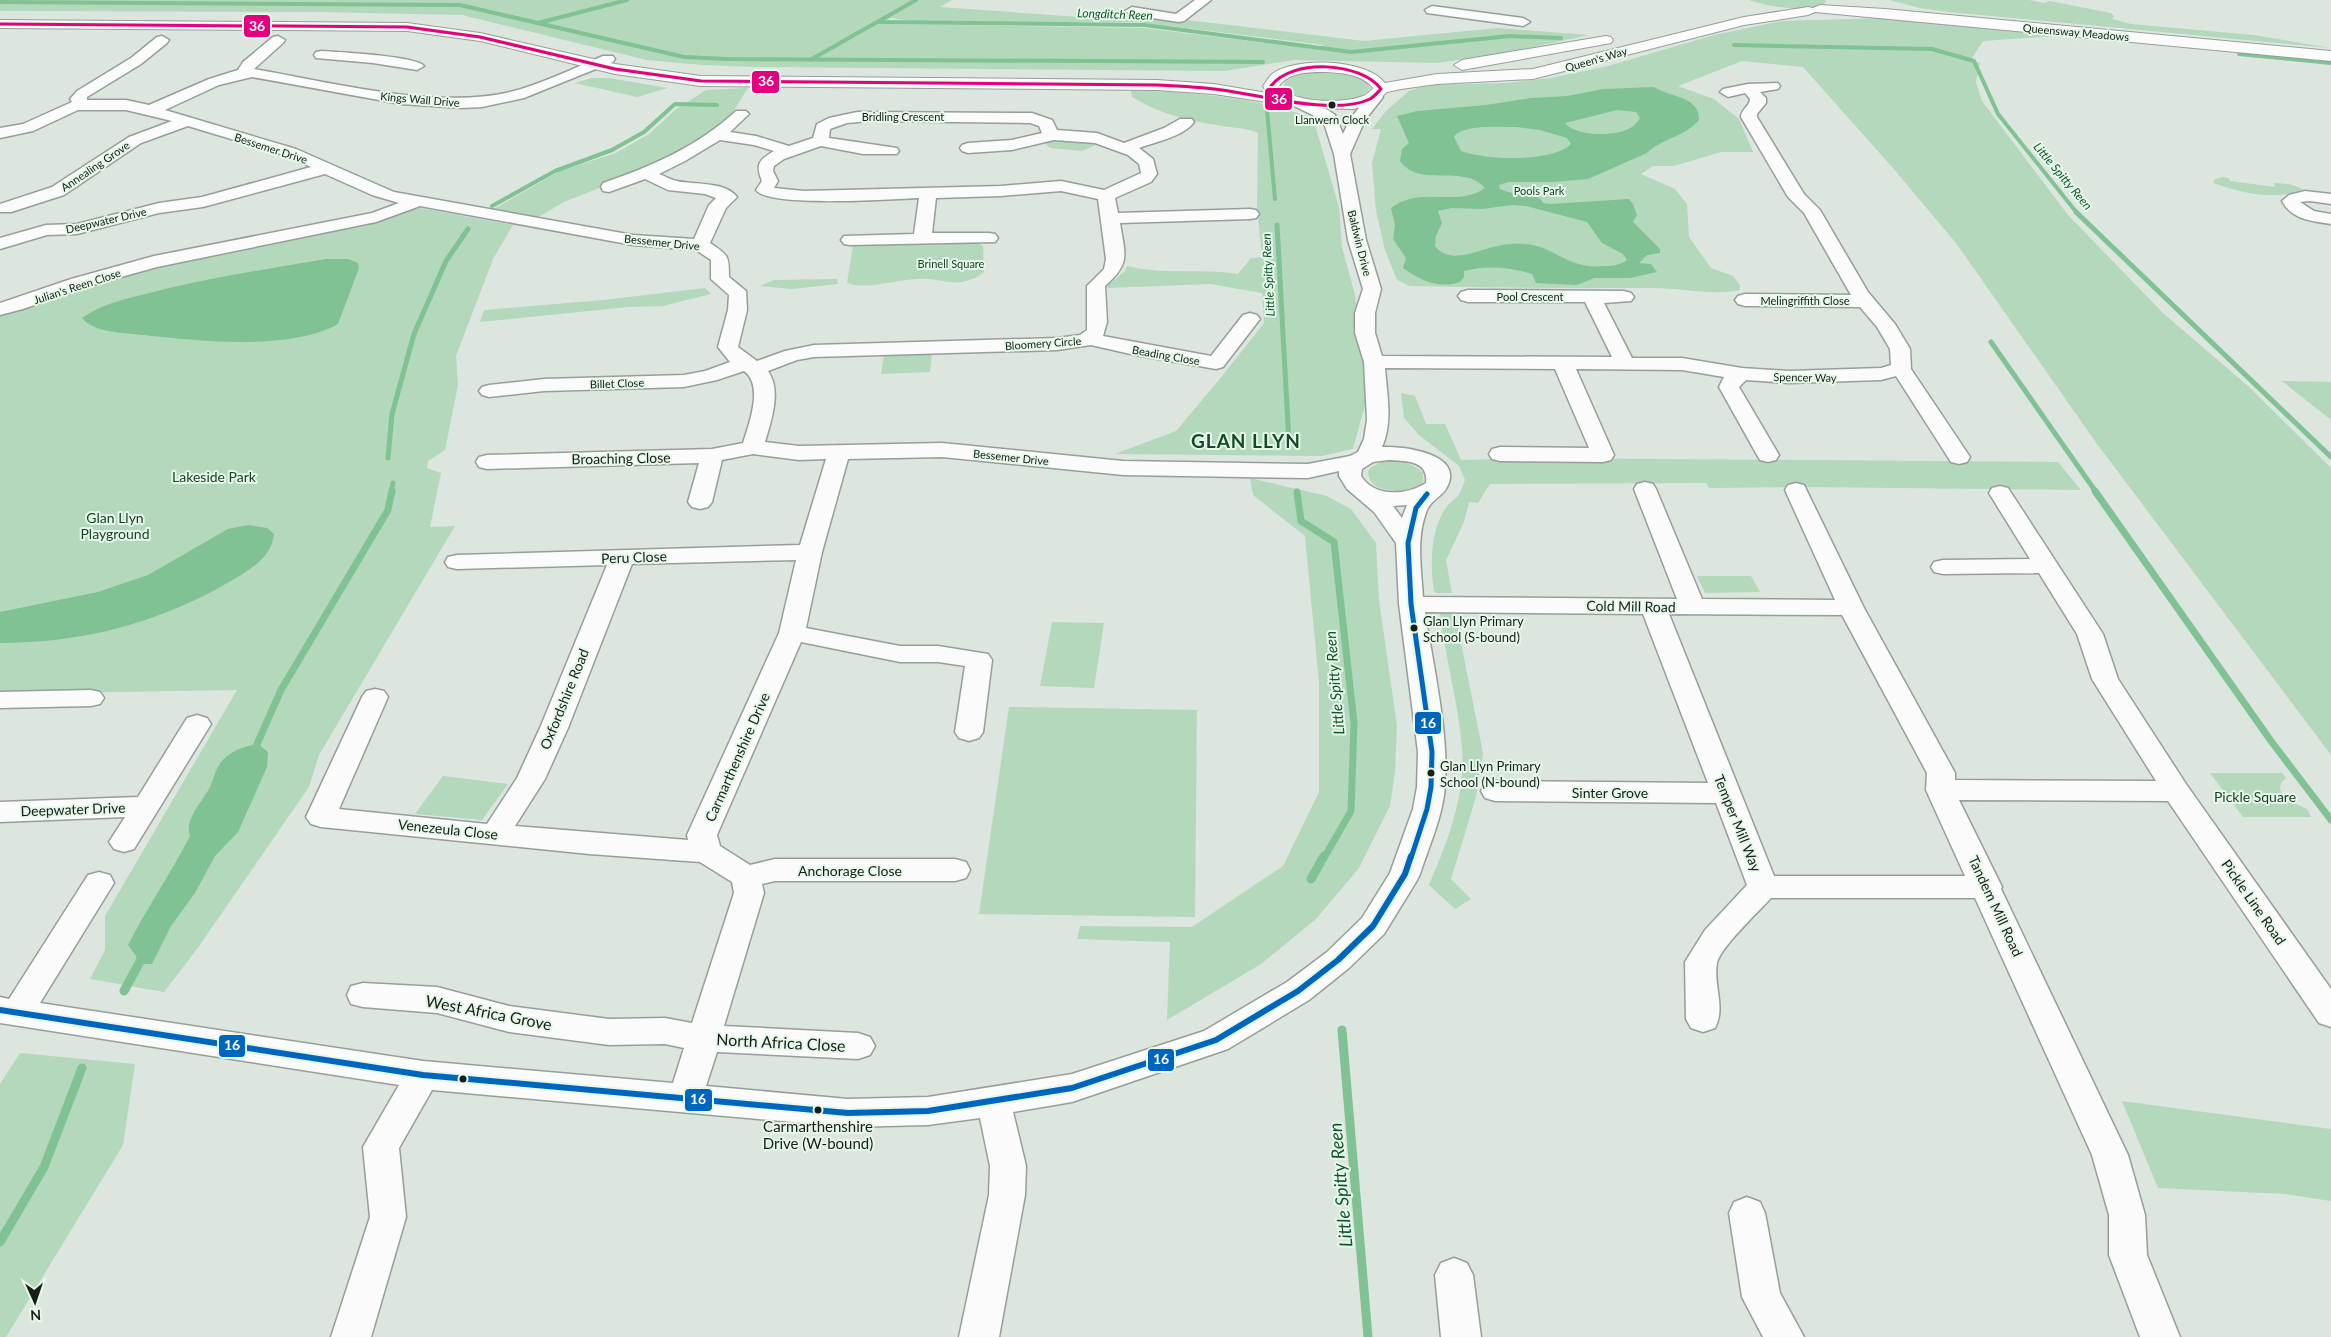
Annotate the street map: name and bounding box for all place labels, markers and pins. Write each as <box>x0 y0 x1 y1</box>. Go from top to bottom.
marker: Llanwern Clock <box>1327 100 1337 110</box>
place label: Llanwern Clock <box>1295 113 1369 126</box>
place label: Glan Llyn Primary School (S-bound) <box>1423 613 1524 645</box>
marker: Glan Llyn Primary School (S-bound) <box>1409 623 1419 633</box>
place label: Glan Llyn Primary School (N-bound) <box>1440 758 1541 790</box>
marker: Glan Llyn Primary School (N-bound) <box>1426 768 1436 778</box>
unlabelled marker <box>458 1074 468 1084</box>
marker: Carmarthenshire Drive (W-bound) <box>813 1105 823 1115</box>
place label: Carmarthenshire Drive (W-bound) <box>763 1117 873 1152</box>

